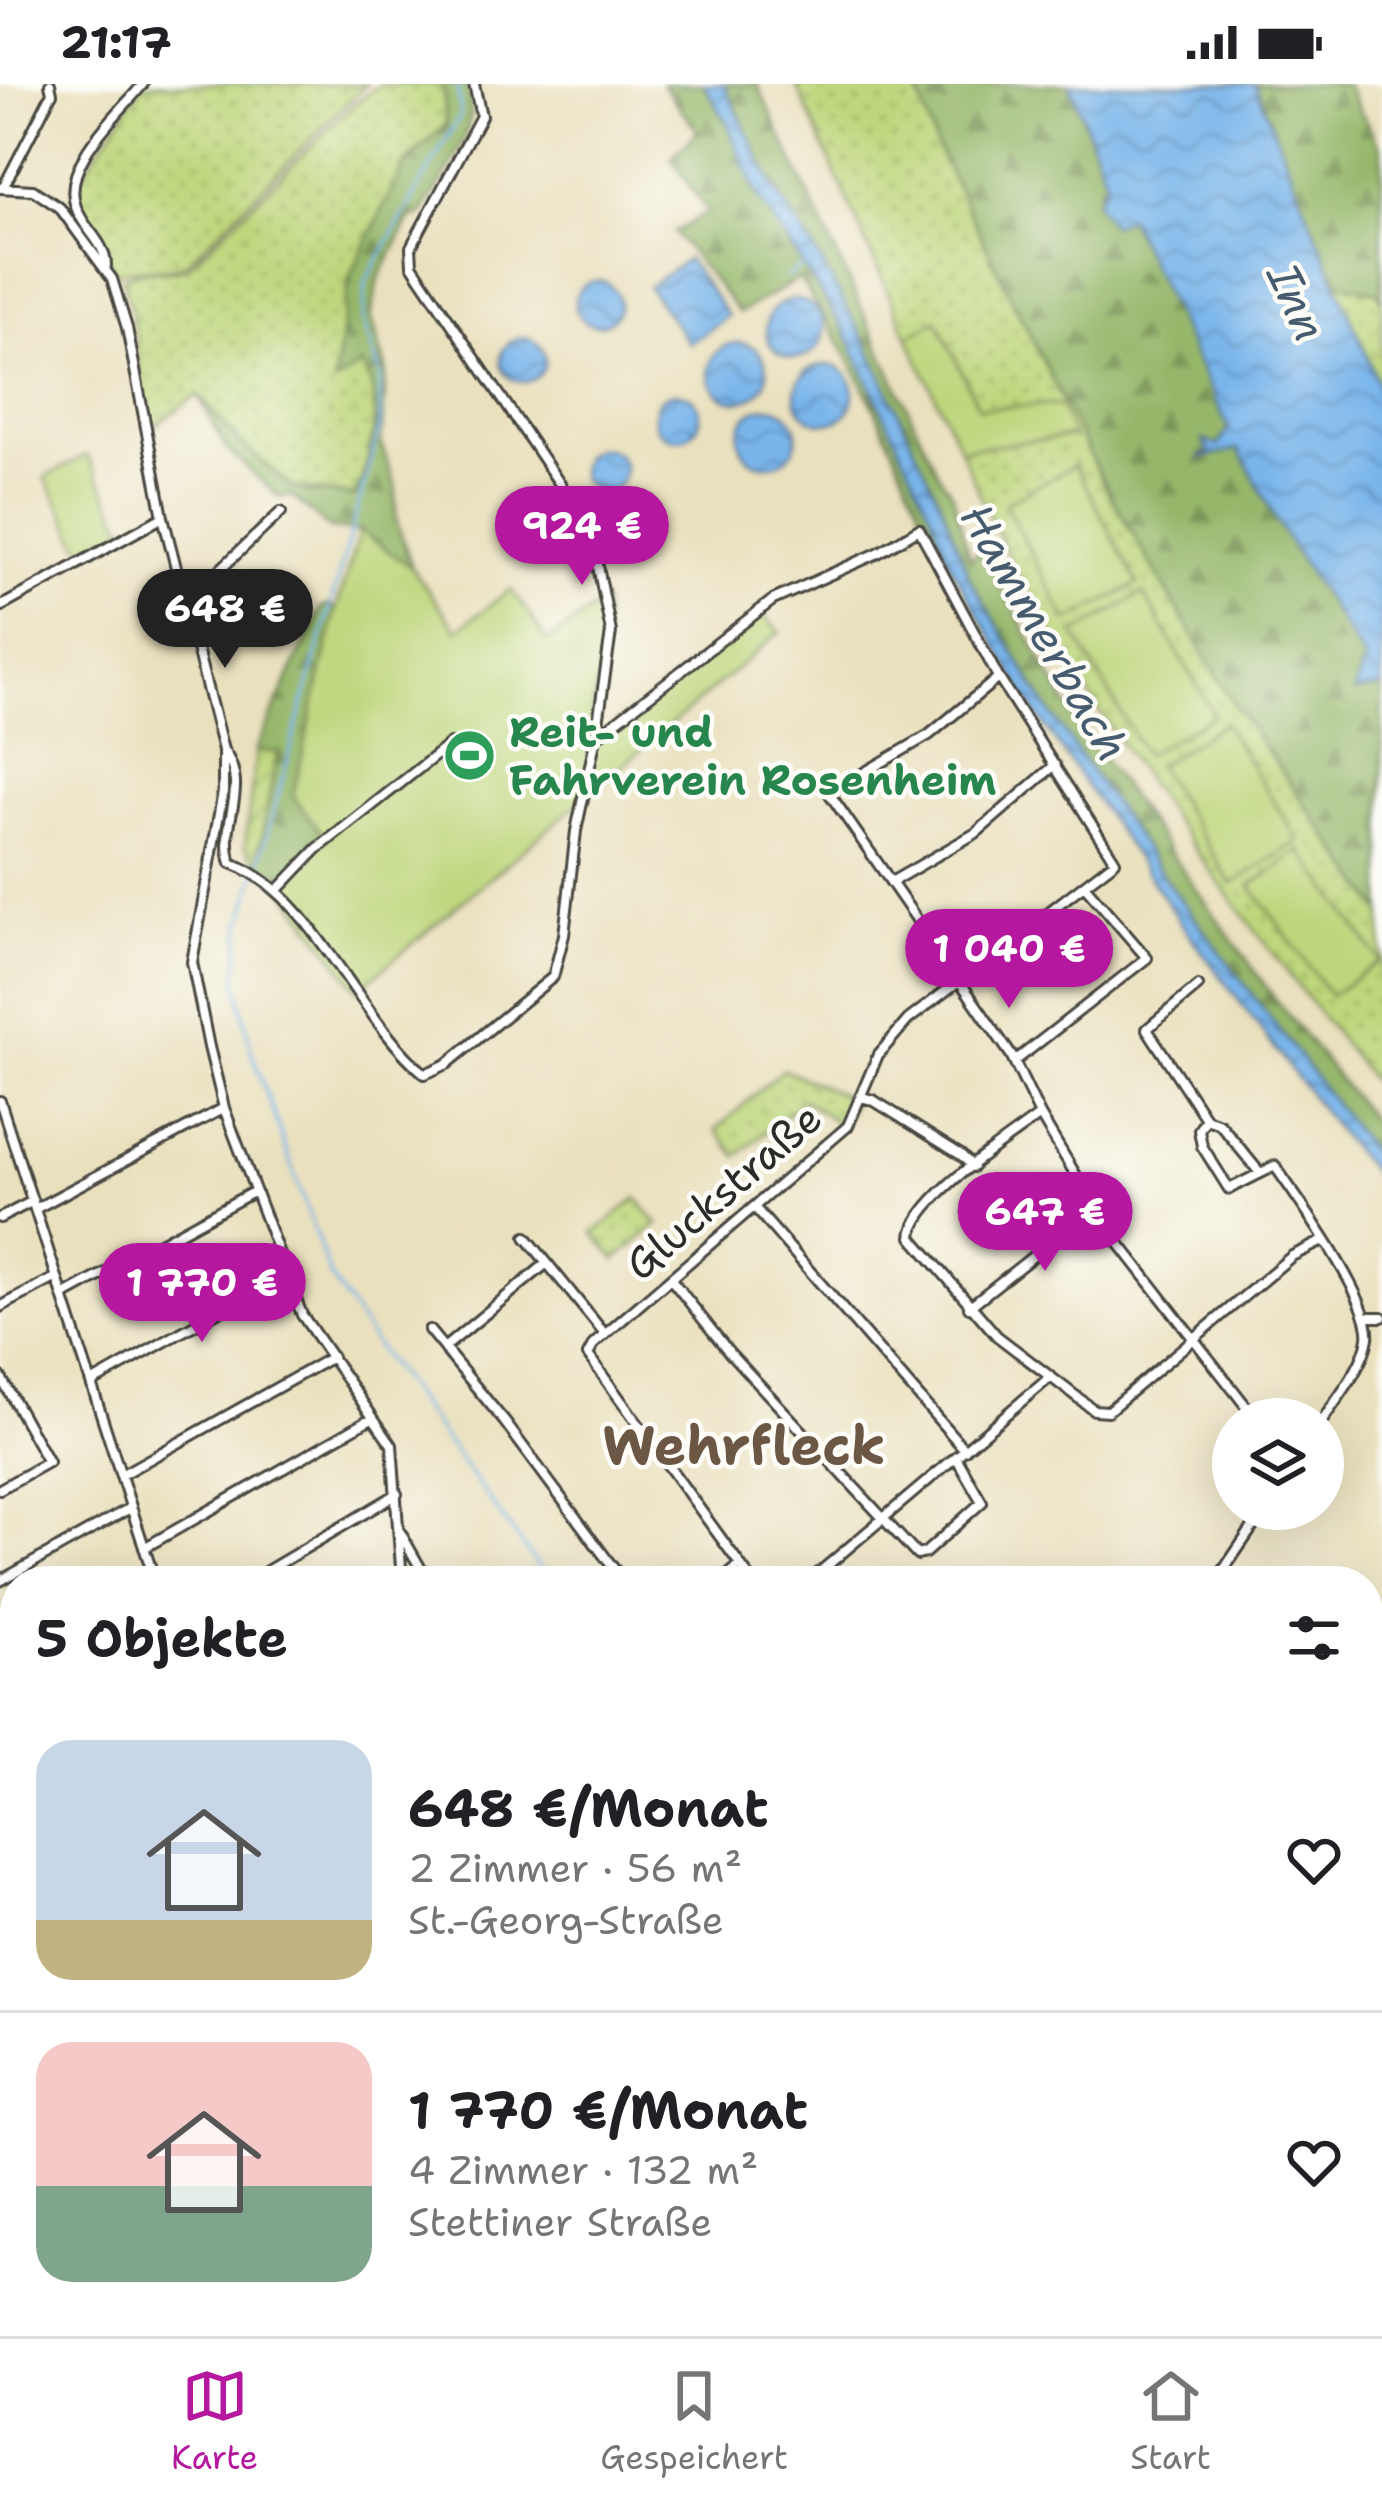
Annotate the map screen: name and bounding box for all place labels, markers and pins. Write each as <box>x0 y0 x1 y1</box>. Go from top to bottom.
pin: 924 € <box>498 486 666 588</box>
pin: 648 € <box>141 569 309 671</box>
place label: Reit- und Fahrverein Rosenheim <box>509 704 997 808</box>
sports icon: Reit- und Fahrverein Rosenheim <box>442 728 498 784</box>
pin: 1 040 € <box>898 909 1120 1011</box>
pin: 647 € <box>961 1172 1129 1274</box>
pin: 1 770 € <box>91 1243 313 1345</box>

